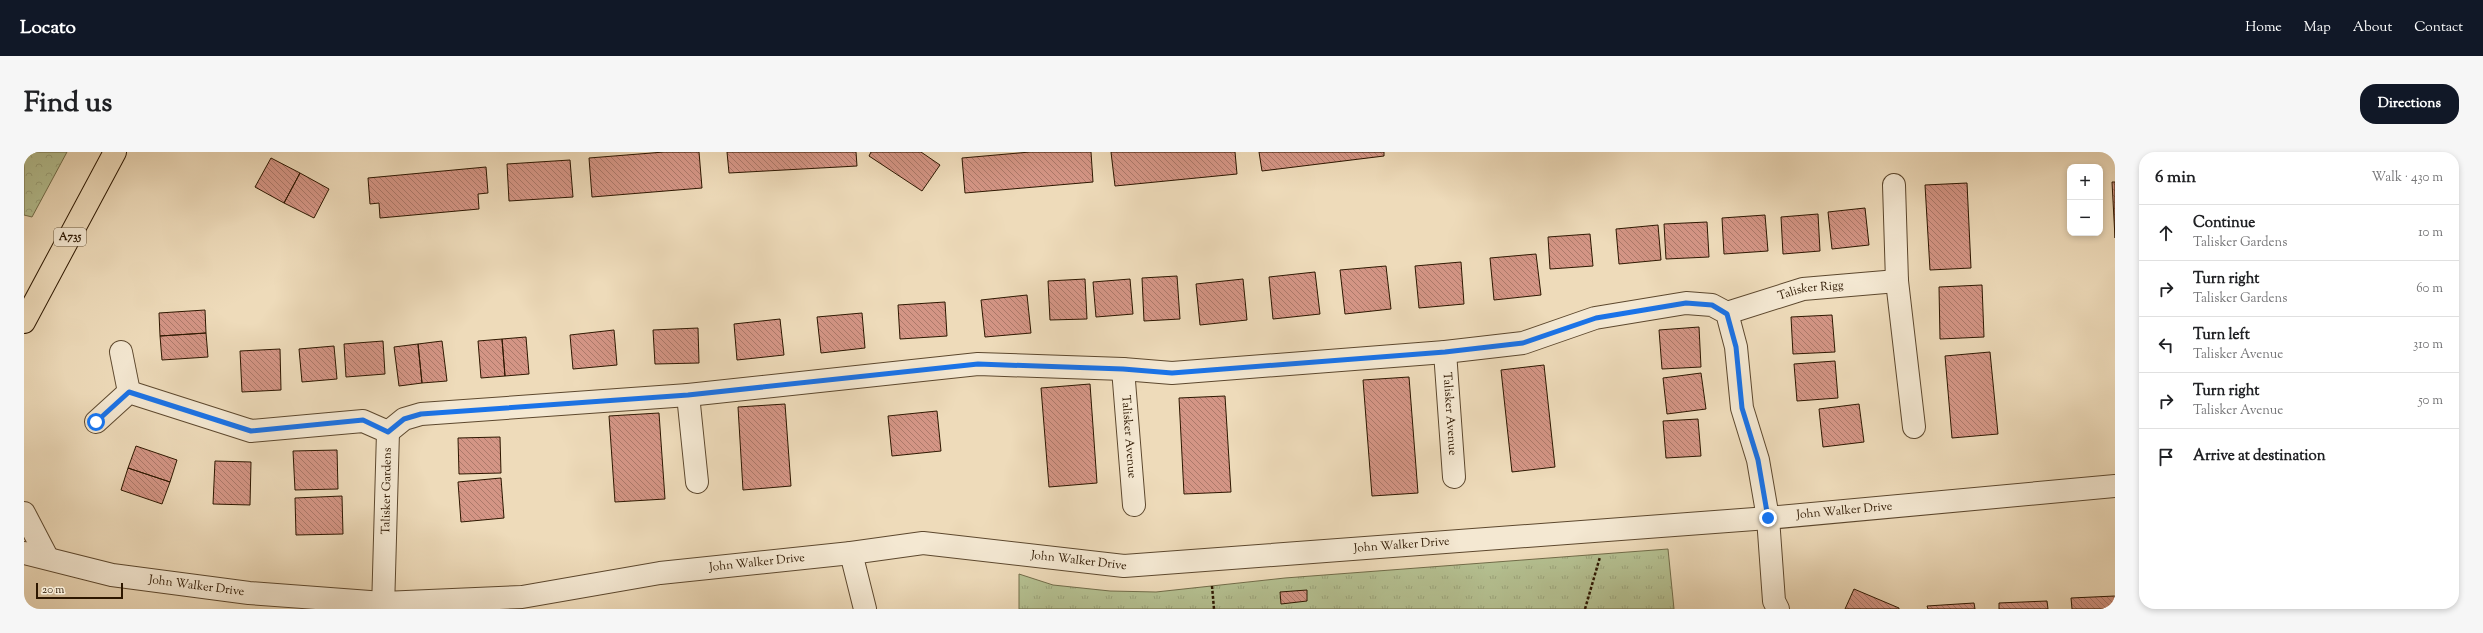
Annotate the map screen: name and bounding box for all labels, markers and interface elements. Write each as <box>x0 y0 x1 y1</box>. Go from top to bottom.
text: Locato <box>20 15 76 42</box>
text: Home <box>2245 18 2282 38</box>
text: Map <box>2304 18 2331 38</box>
text: About <box>2353 18 2392 38</box>
text: Contact <box>2414 18 2463 38</box>
text: Find us <box>24 84 112 124</box>
button: Directions <box>2360 84 2459 124</box>
map controls <box>2067 164 2103 236</box>
button: + <box>2067 164 2103 200</box>
text: 6 min <box>2155 166 2196 190</box>
text: Walk · 430 m <box>2372 169 2443 187</box>
button: − <box>2067 200 2103 236</box>
text: Continue <box>2193 213 2255 234</box>
icon: ahead <box>2155 222 2177 244</box>
text: 10 m <box>2418 224 2443 242</box>
road number: A735 <box>54 228 86 246</box>
text: Talisker Gardens <box>2193 234 2287 252</box>
text: Turn right <box>2193 269 2259 290</box>
street label: Talisker Rigg <box>1775 277 1845 305</box>
icon: right <box>2155 278 2177 300</box>
text: 60 m <box>2416 280 2443 298</box>
text: Talisker Gardens <box>2193 290 2287 308</box>
text: Turn left <box>2193 325 2250 346</box>
icon: left <box>2155 334 2177 356</box>
text: 310 m <box>2413 336 2443 354</box>
text: Talisker Avenue <box>2193 346 2283 364</box>
street label: Talisker Avenue <box>1437 372 1461 457</box>
text: Turn right <box>2193 381 2259 402</box>
icon: right <box>2155 390 2177 412</box>
text: 50 m <box>2418 392 2443 410</box>
street label: Talisker Avenue <box>1116 394 1141 480</box>
text: Talisker Avenue <box>2193 402 2283 420</box>
route start <box>87 413 105 431</box>
icon: arrive <box>2155 446 2177 468</box>
text: Arrive at destination <box>2193 446 2326 467</box>
street label: Talisker Gardens <box>377 447 397 535</box>
street label: John Walker Drive <box>1795 498 1894 524</box>
route end <box>1759 509 1777 527</box>
street label: John Walker Drive <box>1352 533 1451 558</box>
street label: John Walker Drive <box>1029 546 1128 575</box>
street label: John Walker Drive <box>707 549 806 577</box>
street label: John Walker Drive <box>147 571 246 601</box>
scale bar <box>36 581 123 600</box>
text: 20 m <box>42 582 64 598</box>

